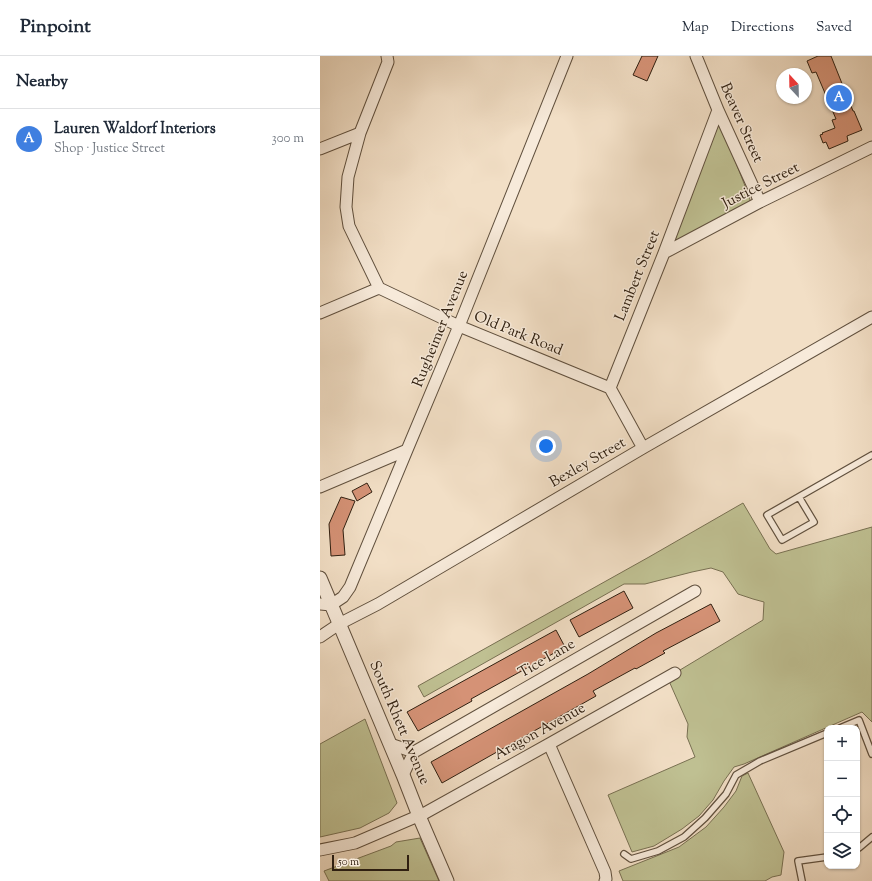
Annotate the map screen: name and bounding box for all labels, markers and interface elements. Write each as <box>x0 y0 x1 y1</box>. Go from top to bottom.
text: Pinpoint <box>20 14 91 41</box>
text: Map <box>682 18 709 38</box>
text: Directions <box>731 18 794 38</box>
text: Saved <box>816 18 852 38</box>
north arrow <box>776 68 812 104</box>
text: Nearby <box>16 70 68 94</box>
street label: Beaver Street <box>714 80 768 166</box>
pin: A <box>826 83 852 113</box>
text: Lauren Waldorf Interiors <box>54 119 216 140</box>
text: A <box>24 130 34 148</box>
text: 300 m <box>272 130 304 148</box>
text: Shop · Justice Street <box>54 140 165 158</box>
street label: Justice Street <box>718 158 803 215</box>
street label: Lambert Street <box>610 228 666 324</box>
street label: Rugheimer Avenue <box>408 267 474 391</box>
street label: Old Park Road <box>470 307 566 362</box>
street label: Bexley Street <box>546 433 630 493</box>
your location <box>536 436 556 456</box>
street label: Tice Lane <box>515 634 579 684</box>
street label: South Rhett Avenue <box>363 658 435 788</box>
street label: Aragon Avenue <box>490 698 590 766</box>
map controls <box>824 725 860 869</box>
button: + <box>824 725 860 761</box>
button: − <box>824 761 860 797</box>
button: locate <box>824 797 860 833</box>
button: layers <box>824 833 860 869</box>
scale bar <box>332 853 409 872</box>
text: 50 m <box>338 854 359 870</box>

